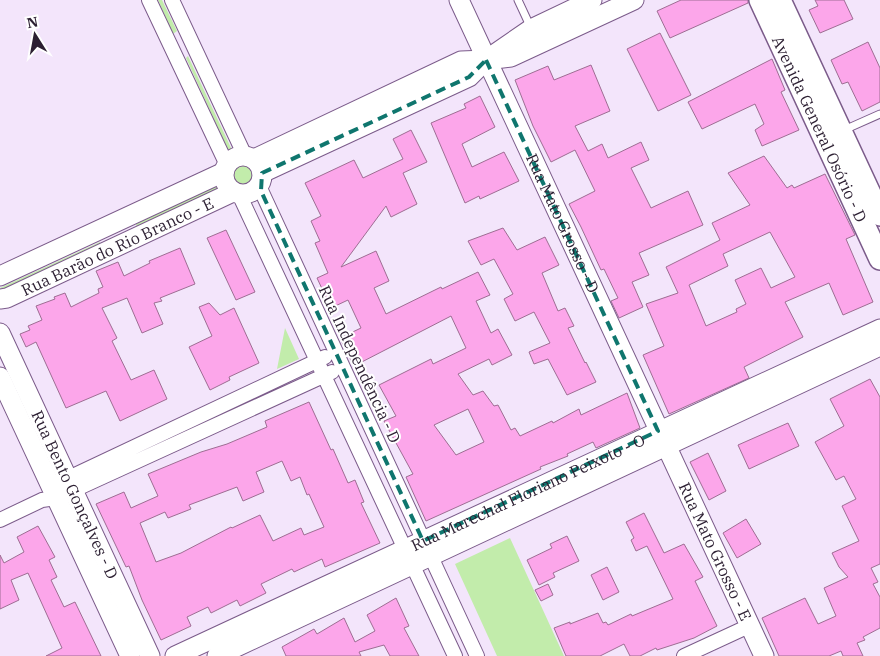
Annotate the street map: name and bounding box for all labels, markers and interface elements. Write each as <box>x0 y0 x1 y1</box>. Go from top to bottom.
north arrow <box>10 10 60 60</box>
text: N <box>25 12 40 32</box>
street label: Avenida General Osório - D <box>768 33 871 225</box>
street label: Rua Mato Grosso - D <box>522 150 604 296</box>
street label: Rua Barão do Rio Branco - E <box>18 193 217 300</box>
street label: Rua Independência - D <box>315 282 405 446</box>
street label: Rua Bento Gonçalves - D <box>27 407 123 582</box>
street label: Rua Marechal Floriano Peixoto - O <box>408 429 648 555</box>
street label: Rua Mato Grosso - E <box>675 479 756 624</box>

